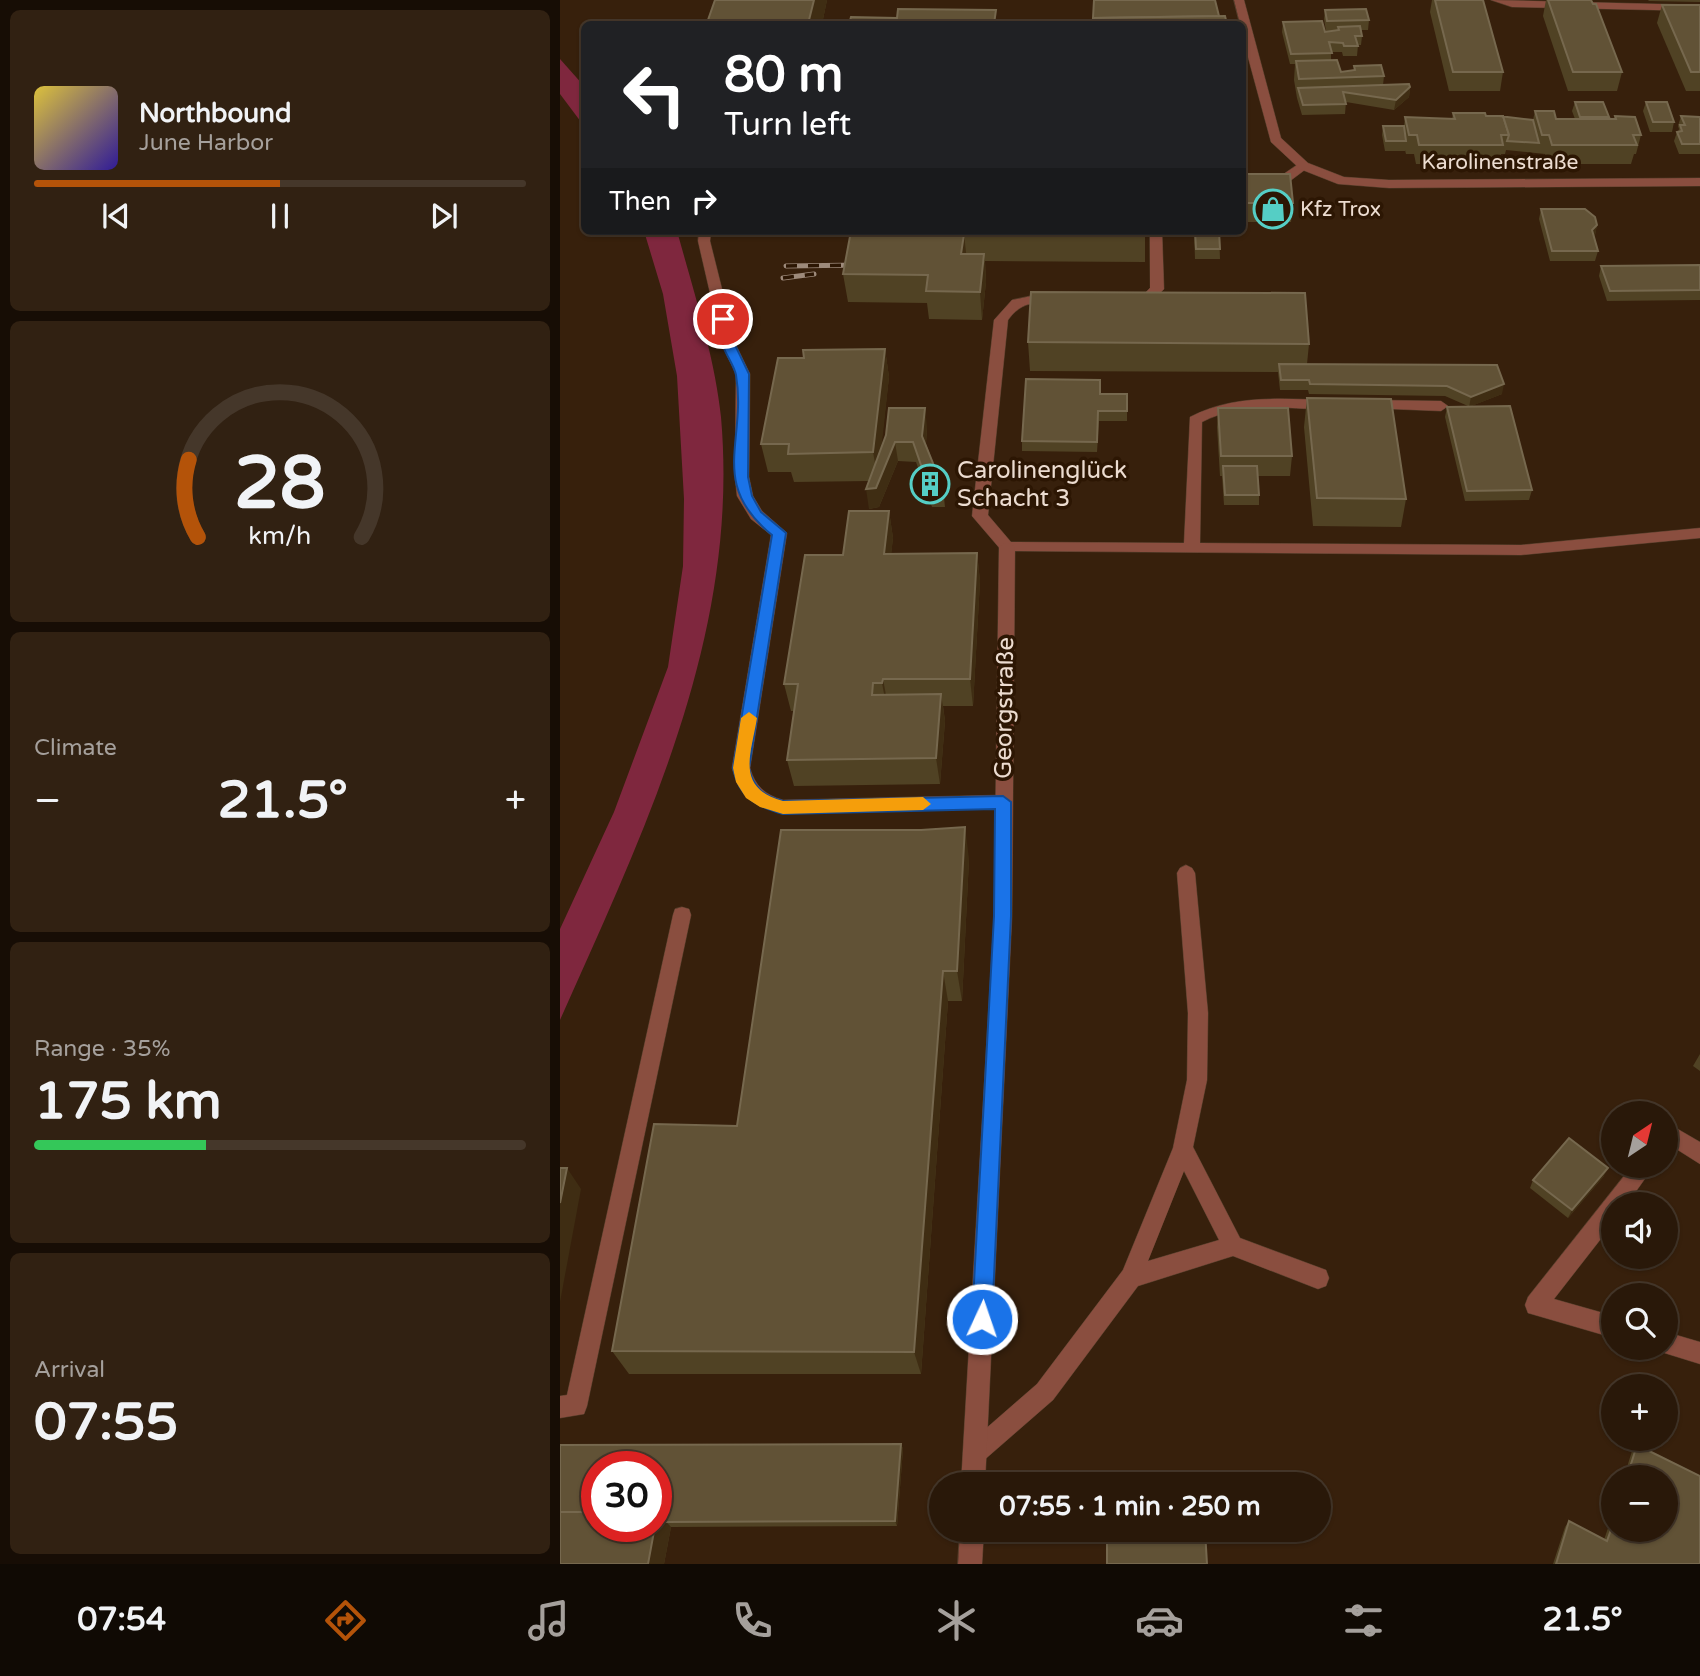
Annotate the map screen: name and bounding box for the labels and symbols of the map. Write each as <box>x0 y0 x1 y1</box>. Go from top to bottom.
street label: Karolinenstraße <box>1422 150 1579 175</box>
shop icon: Kfz Trox <box>1252 188 1294 230</box>
place label: Kfz Trox <box>1300 197 1381 222</box>
pin <box>693 289 753 349</box>
place label: Carolinenglück Schacht 3 <box>957 456 1127 513</box>
building icon: Carolinenglück Schacht 3 <box>909 463 951 505</box>
street label: Georgstraße <box>989 637 1020 779</box>
north arrow <box>1601 1101 1678 1178</box>
position arrow <box>945 1282 1019 1356</box>
speed limit sign: 30 <box>581 1451 672 1542</box>

